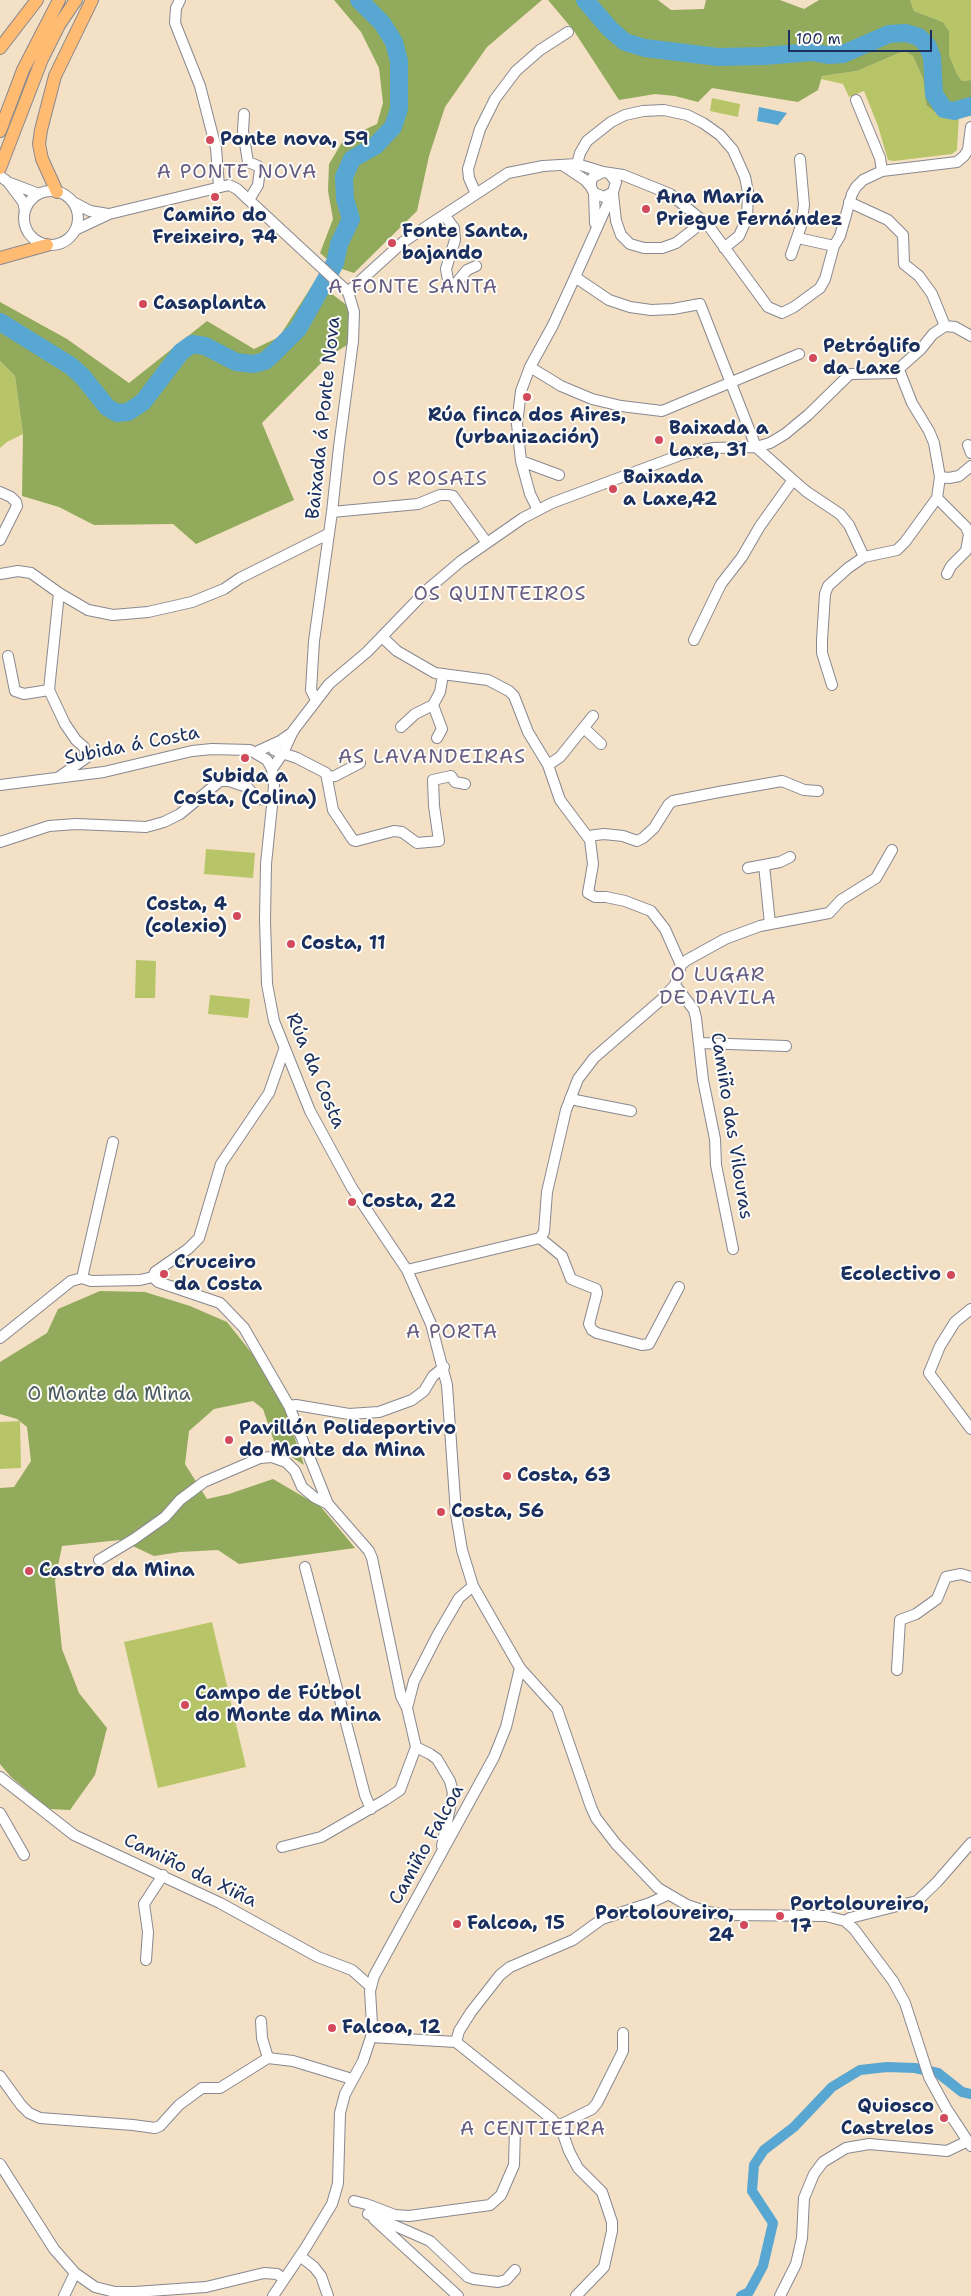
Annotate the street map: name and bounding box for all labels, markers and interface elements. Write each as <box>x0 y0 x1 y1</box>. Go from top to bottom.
scale bar <box>791 20 935 52</box>
text: 100 m <box>796 29 841 49</box>
place label: Ponte nova, 59 <box>220 129 369 151</box>
marker: Ponte nova, 59 <box>204 134 216 146</box>
district label: A PONTE NOVA <box>155 161 319 185</box>
place label: Ana María Priegue Fernández <box>656 187 843 231</box>
marker: Camiño do Freixeiro, 74 <box>209 191 221 203</box>
marker: Ana María Priegue Fernández <box>640 203 652 215</box>
place label: Camiño do Freixeiro, 74 <box>153 205 277 249</box>
place label: Fonte Santa, bajando <box>402 221 528 265</box>
marker: Fonte Santa, bajando <box>386 237 398 249</box>
district label: A FONTE SANTA <box>326 276 500 300</box>
place label: Casaplanta <box>153 293 266 315</box>
marker: Casaplanta <box>137 298 149 310</box>
street label: Baixada á Ponte Nova <box>302 316 346 520</box>
place label: Petróglifo da Laxe <box>823 336 921 380</box>
marker: Petróglifo da Laxe <box>807 352 819 364</box>
marker: Rúa finca dos Aires, (urbanización) <box>521 391 533 403</box>
place label: Rúa finca dos Aires, (urbanización) <box>428 405 626 449</box>
place label: Baixada a Laxe, 31 <box>669 418 769 462</box>
marker: Baixada a Laxe, 31 <box>653 434 665 446</box>
place label: Baixada a Laxe,42 <box>623 467 717 511</box>
district label: OS ROSAIS <box>371 468 489 492</box>
marker: Baixada a Laxe,42 <box>607 483 619 495</box>
district label: OS QUINTEIROS <box>412 583 588 607</box>
street label: Subida á Costa <box>63 722 201 770</box>
district label: AS LAVANDEIRAS <box>336 746 528 770</box>
marker: Subida a Costa, (Colina) <box>239 752 251 764</box>
place label: Subida a Costa, (Colina) <box>173 766 317 810</box>
place label: Costa, 4 (colexio) <box>145 894 227 938</box>
marker: Costa, 4 (colexio) <box>231 910 243 922</box>
place label: Costa, 11 <box>301 933 386 955</box>
marker: Costa, 11 <box>285 938 297 950</box>
district label: O LUGAR DE DAVILA <box>658 964 778 1011</box>
street label: Rúa da Costa <box>280 1010 350 1132</box>
street label: Camiño das Vilouras <box>705 1031 757 1221</box>
place label: Costa, 22 <box>362 1191 456 1213</box>
marker: Costa, 22 <box>346 1196 358 1208</box>
place label: Cruceiro da Costa <box>174 1252 262 1296</box>
place label: Ecolectivo <box>840 1264 941 1286</box>
marker: Cruceiro da Costa <box>158 1268 170 1280</box>
marker: Ecolectivo <box>945 1269 957 1281</box>
district label: A PORTA <box>405 1321 499 1345</box>
park label: O Monte da Mina <box>27 1384 191 1406</box>
place label: Pavillón Polideportivo do Monte da Mina <box>239 1418 456 1462</box>
marker: Pavillón Polideportivo do Monte da Mina <box>223 1434 235 1446</box>
place label: Costa, 63 <box>517 1465 611 1487</box>
marker: Costa, 63 <box>501 1470 513 1482</box>
place label: Costa, 56 <box>451 1501 544 1523</box>
marker: Costa, 56 <box>435 1506 447 1518</box>
place label: Castro da Mina <box>39 1560 195 1582</box>
marker: Castro da Mina <box>23 1565 35 1577</box>
place label: Campo de Fútbol do Monte da Mina <box>195 1683 381 1727</box>
marker: Campo de Fútbol do Monte da Mina <box>179 1699 191 1711</box>
street label: Camiño Falcoa <box>385 1781 469 1909</box>
street label: Camiño da Xiña <box>120 1829 260 1913</box>
place label: Portoloureiro, 17 <box>790 1894 929 1938</box>
place label: Portoloureiro, 24 <box>595 1903 734 1947</box>
marker: Portoloureiro, 17 <box>774 1910 786 1922</box>
place label: Falcoa, 15 <box>467 1913 565 1935</box>
marker: Falcoa, 15 <box>451 1918 463 1930</box>
marker: Portoloureiro, 24 <box>738 1919 750 1931</box>
place label: Falcoa, 12 <box>342 2017 441 2039</box>
marker: Falcoa, 12 <box>326 2022 338 2034</box>
place label: Quiosco Castrelos <box>841 2096 934 2140</box>
marker: Quiosco Castrelos <box>938 2112 950 2124</box>
district label: A CENTIEIRA <box>458 2118 608 2142</box>

